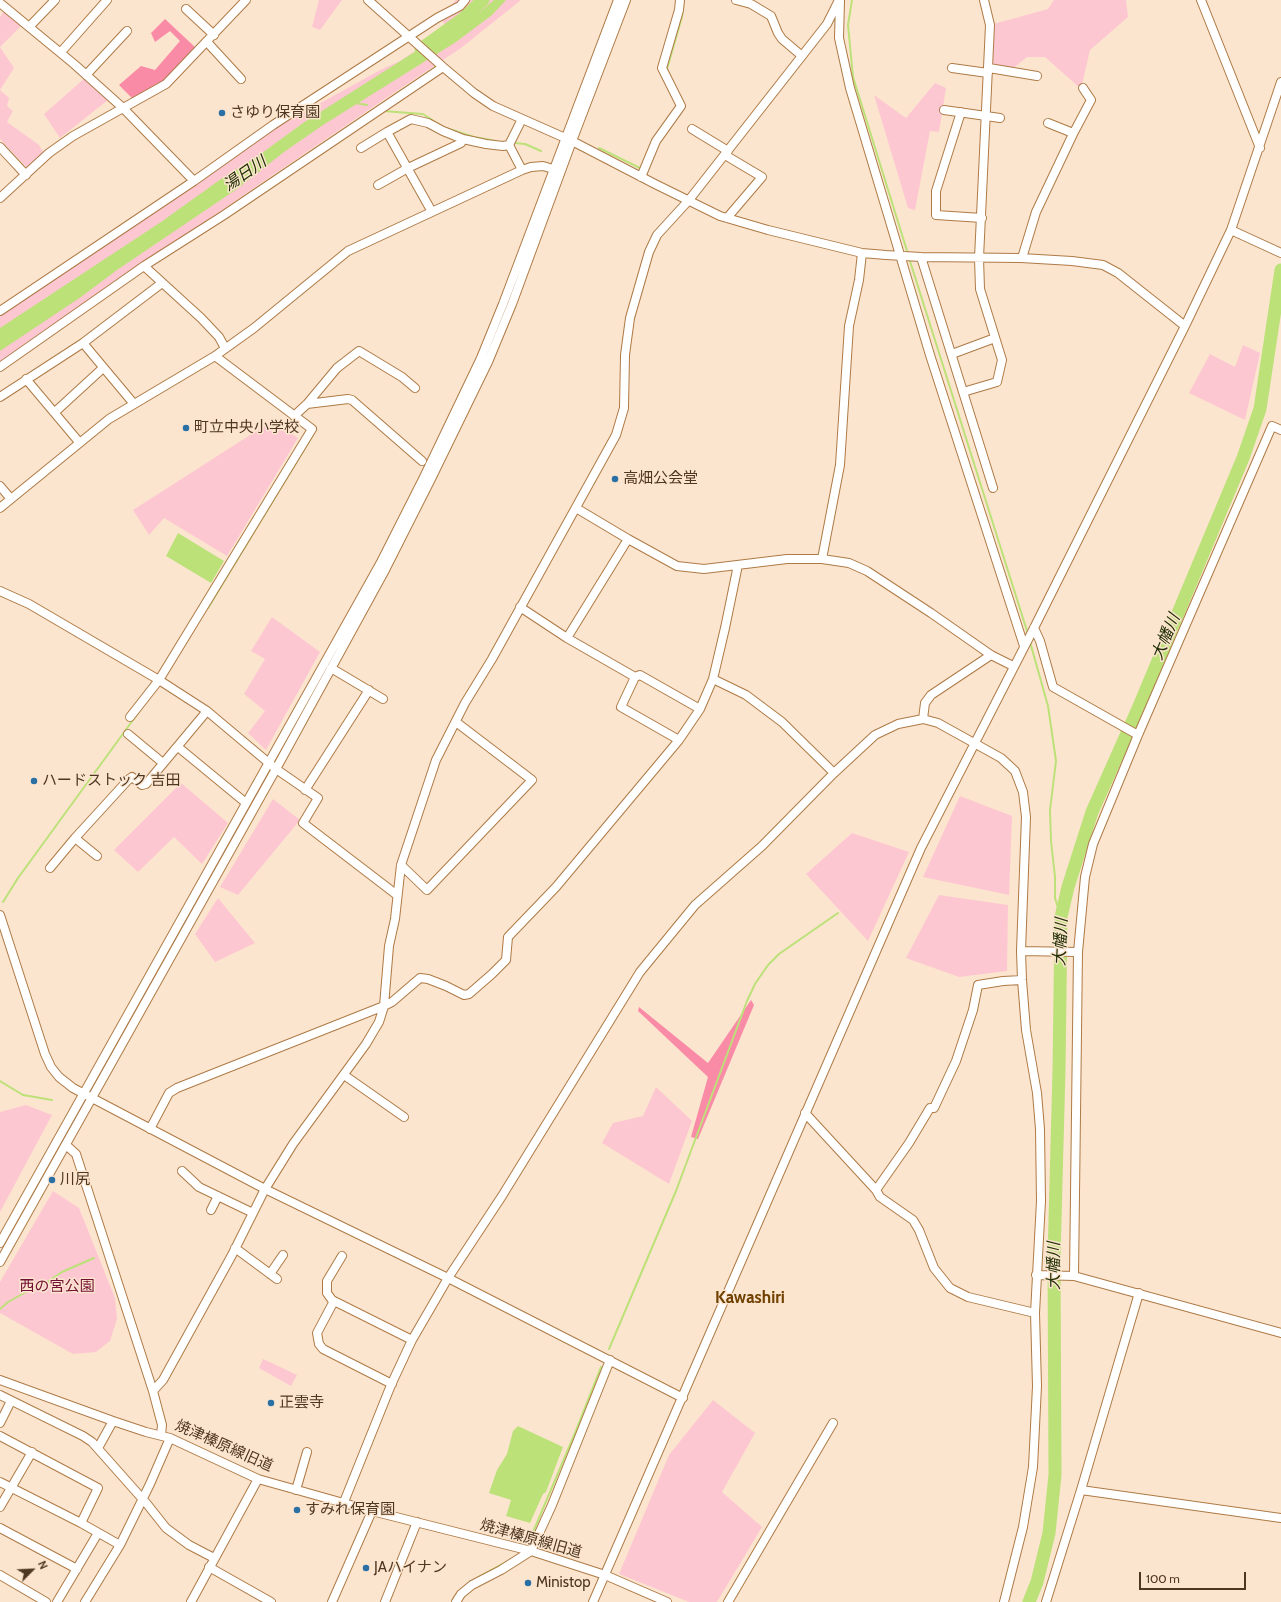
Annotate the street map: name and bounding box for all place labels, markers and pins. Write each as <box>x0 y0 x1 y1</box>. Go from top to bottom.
place label: さゆり保育園 <box>230 104 320 122</box>
marker: さゆり保育園 <box>217 108 227 118</box>
place label: 町立中央小学校 <box>194 419 299 437</box>
marker: 町立中央小学校 <box>181 423 191 433</box>
place label: 高畑公会堂 <box>623 470 698 488</box>
marker: 高畑公会堂 <box>610 474 620 484</box>
place label: ハードストック 吉田 <box>42 772 180 790</box>
marker: ハードストック 吉田 <box>29 776 39 786</box>
place label: 川尻 <box>60 1171 90 1189</box>
marker: 川尻 <box>47 1175 57 1185</box>
place label: 正雲寺 <box>279 1394 324 1412</box>
marker: 正雲寺 <box>266 1398 276 1408</box>
place label: すみれ保育園 <box>305 1501 395 1519</box>
marker: すみれ保育園 <box>292 1505 302 1515</box>
place label: JAハイナン <box>374 1559 447 1577</box>
marker: JAハイナン <box>361 1563 371 1573</box>
place label: Ministop <box>536 1574 591 1592</box>
marker: Ministop <box>523 1578 533 1588</box>

